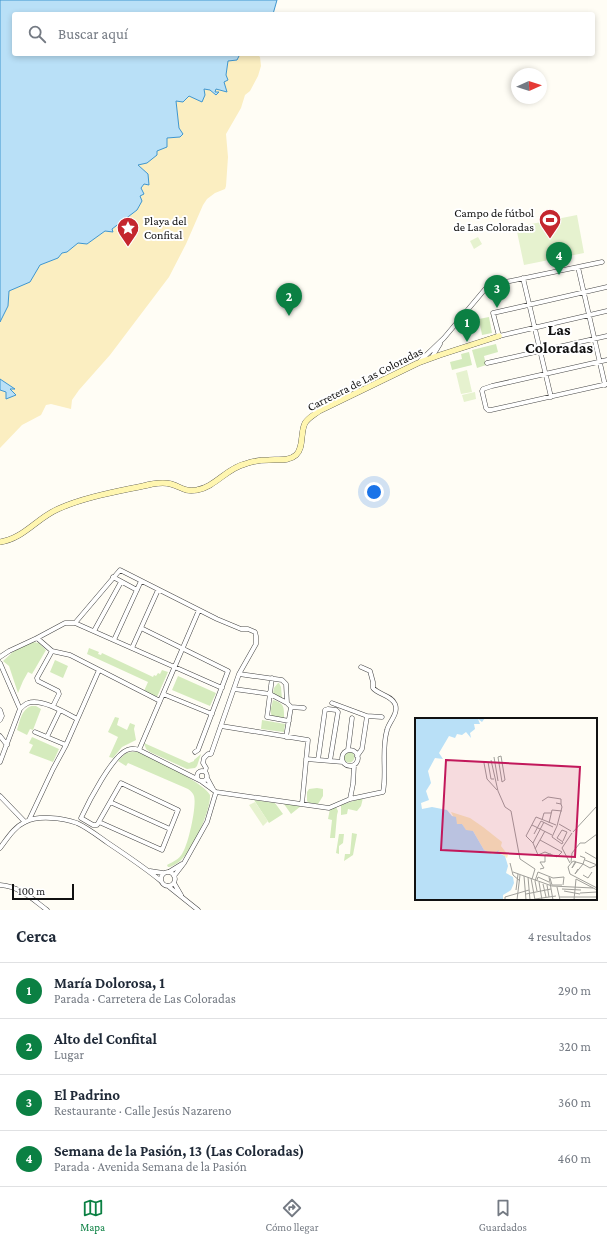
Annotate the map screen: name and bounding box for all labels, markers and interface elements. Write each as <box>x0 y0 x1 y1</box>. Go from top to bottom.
search box <box>12 12 595 56</box>
icon: search <box>26 23 48 45</box>
text: Buscar aquí <box>58 26 128 42</box>
north arrow <box>511 68 547 104</box>
place label: Campo de fútbol de Las Coloradas <box>453 206 534 234</box>
sports icon: Campo de fútbol de Las Coloradas <box>537 207 563 240</box>
place label: Playa del Confital <box>144 214 187 242</box>
place icon: Playa del Confital <box>115 215 141 248</box>
pin: 4 <box>546 242 572 275</box>
pin: 3 <box>484 275 510 308</box>
pin: 2 <box>276 283 302 316</box>
pin: 1 <box>454 309 480 342</box>
district label: Las Coloradas <box>525 321 593 356</box>
street label: Carretera de Las Coloradas <box>305 344 425 414</box>
your location <box>364 482 384 502</box>
inset map <box>415 718 597 900</box>
scale bar <box>12 882 74 901</box>
text: 100 m <box>18 885 45 897</box>
text: Cerca <box>16 927 56 946</box>
text: 4 resultados <box>528 929 591 944</box>
text: María Dolorosa, 1 <box>54 975 165 991</box>
text: 1 <box>27 983 31 998</box>
text: 290 m <box>558 983 591 998</box>
text: Parada · Carretera de Las Coloradas <box>54 991 236 1006</box>
text: Alto del Confital <box>54 1031 157 1047</box>
text: 2 <box>26 1039 32 1054</box>
text: 320 m <box>558 1039 591 1054</box>
text: Lugar <box>54 1047 84 1062</box>
text: El Padrino <box>54 1087 120 1103</box>
text: 3 <box>26 1095 32 1110</box>
text: 360 m <box>558 1095 591 1110</box>
text: Restaurante · Calle Jesús Nazareno <box>54 1103 232 1118</box>
text: Semana de la Pasión, 13 (Las Coloradas) <box>54 1143 304 1159</box>
text: 4 <box>25 1151 33 1166</box>
text: 460 m <box>558 1151 591 1166</box>
text: Parada · Avenida Semana de la Pasión <box>54 1159 247 1174</box>
tab: Mapa <box>80 1197 105 1233</box>
tab: Cómo llegar <box>265 1197 319 1233</box>
tab: Guardados <box>479 1197 527 1233</box>

